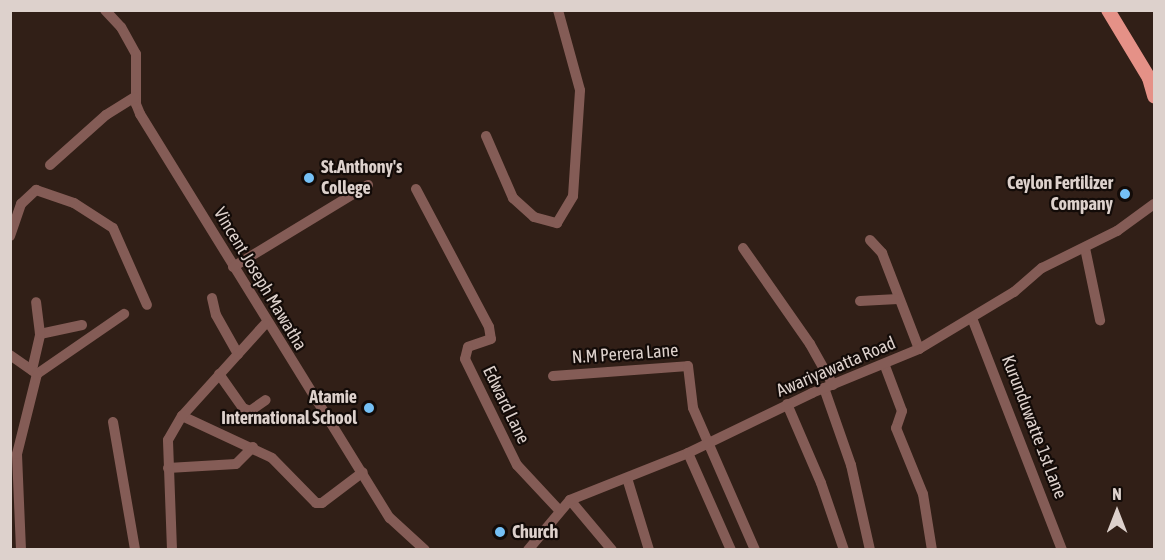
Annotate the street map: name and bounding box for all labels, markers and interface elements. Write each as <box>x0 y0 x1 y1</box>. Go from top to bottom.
place label: St.Anthony's College <box>321 157 402 200</box>
marker: St.Anthony's College <box>302 171 316 185</box>
place label: Ceylon Fertilizer Company <box>1007 173 1113 216</box>
marker: Ceylon Fertilizer Company <box>1118 187 1132 201</box>
street label: Vincent Joseph Mawatha <box>209 204 311 354</box>
street label: Awariyawatta Road <box>773 332 899 402</box>
street label: N.M Perera Lane <box>571 340 679 368</box>
street label: Kurunduwatte 1st Lane <box>997 352 1071 502</box>
street label: Edward Lane <box>478 363 534 447</box>
place label: Atamie International School <box>221 387 357 430</box>
marker: Atamie International School <box>362 401 376 415</box>
north arrow <box>1087 482 1147 542</box>
text: N <box>1112 485 1122 503</box>
place label: Church <box>512 521 558 543</box>
marker: Church <box>493 525 507 539</box>

